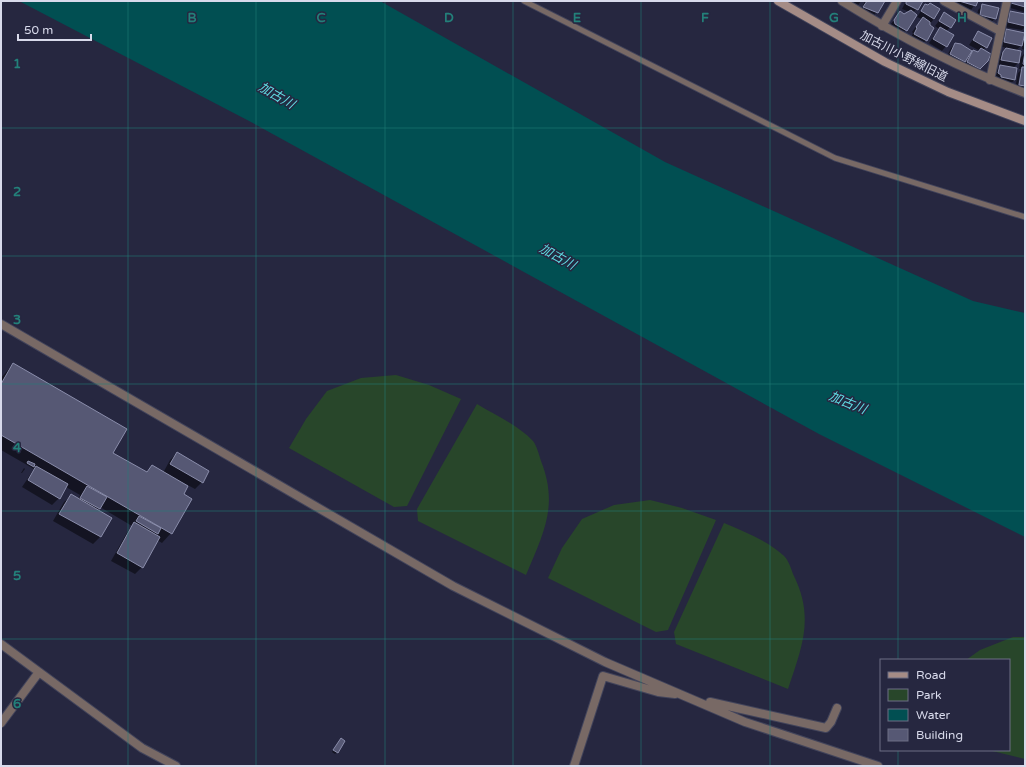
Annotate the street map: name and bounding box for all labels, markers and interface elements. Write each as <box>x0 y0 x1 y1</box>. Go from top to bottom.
text: B <box>187 10 197 26</box>
text: C <box>316 10 326 26</box>
text: D <box>444 10 454 26</box>
text: E <box>573 10 581 26</box>
text: F <box>701 10 709 26</box>
text: G <box>829 10 839 26</box>
text: H <box>957 10 967 26</box>
scale bar <box>18 16 91 42</box>
text: 50 m <box>24 23 53 37</box>
street label: 加古川小野線旧道 <box>858 28 950 84</box>
text: 1 <box>13 56 21 72</box>
water label: 加古川 <box>256 79 299 114</box>
text: 2 <box>13 184 21 200</box>
water label: 加古川 <box>537 240 580 274</box>
text: 3 <box>13 312 21 328</box>
water label: 加古川 <box>827 388 871 418</box>
text: 4 <box>13 440 22 456</box>
text: 5 <box>13 568 21 584</box>
legend <box>880 659 1010 751</box>
text: Road <box>916 668 946 682</box>
text: Park <box>916 688 942 702</box>
text: 6 <box>13 696 21 712</box>
text: Water <box>916 708 951 722</box>
text: Building <box>916 728 963 742</box>

